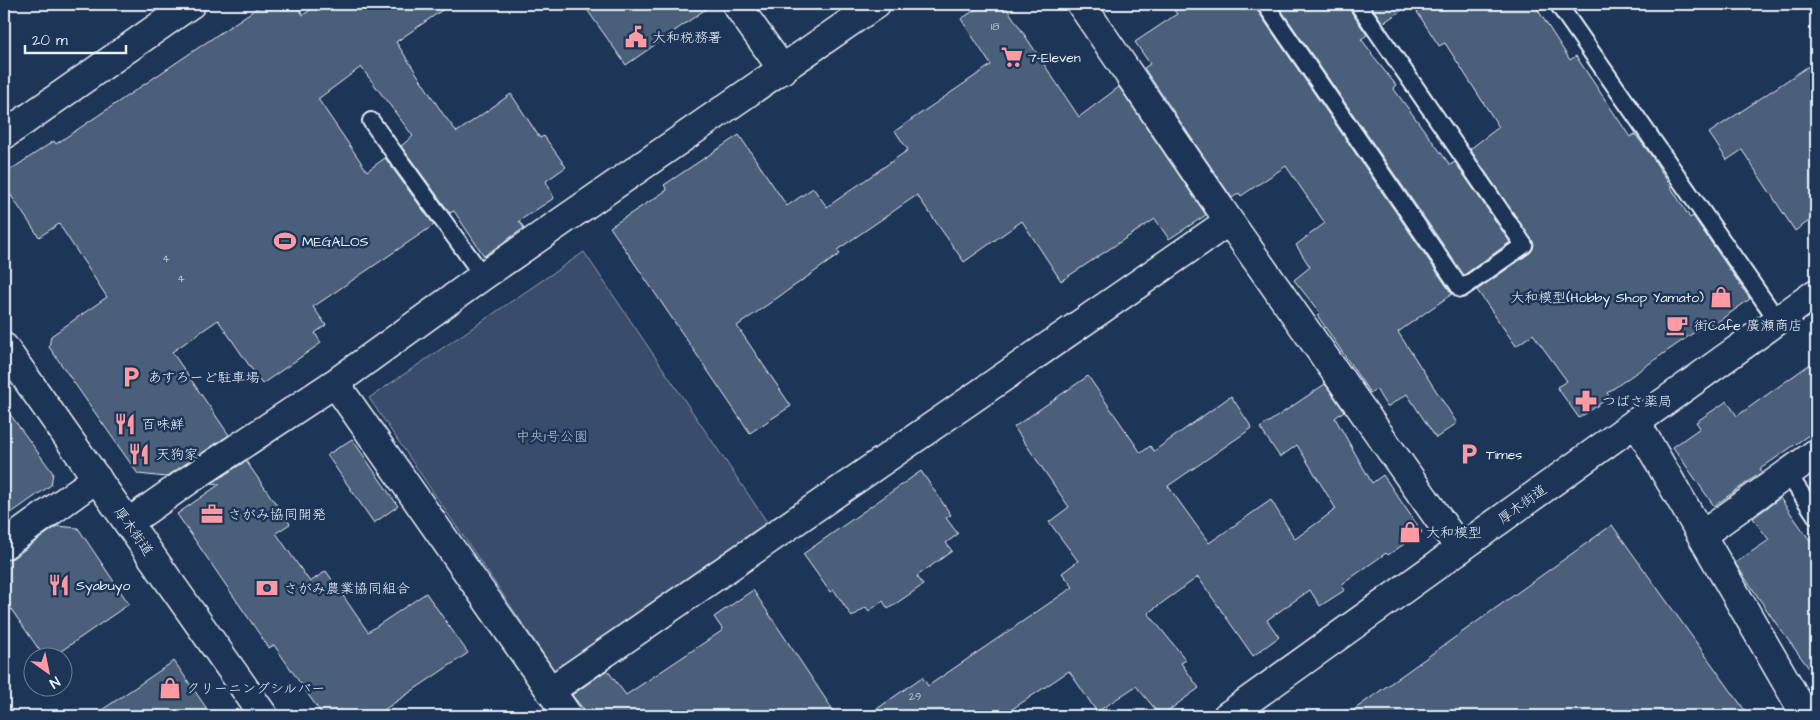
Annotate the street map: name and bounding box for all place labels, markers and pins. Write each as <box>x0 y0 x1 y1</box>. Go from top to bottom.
public building icon: 大和税務署 <box>623 24 649 50</box>
place label: 大和税務署 <box>652 28 722 48</box>
supermarket icon: 7-Eleven <box>999 44 1025 70</box>
place label: 7-Eleven <box>1028 48 1081 68</box>
sports icon: MEGALOS <box>272 228 298 254</box>
place label: MEGALOS <box>302 232 369 252</box>
shop icon: 大和模型(Hobby Shop Yamato) <box>1708 284 1734 310</box>
place label: 大和模型(Hobby Shop Yamato) <box>1510 288 1704 308</box>
cafe icon: 街Cafe 廣瀬商店 <box>1664 312 1690 338</box>
place label: 街Cafe 廣瀬商店 <box>1694 316 1803 336</box>
parking icon: あすろーど駐車場 <box>118 364 144 390</box>
place label: あすろーど駐車場 <box>148 368 259 388</box>
pharmacy icon: つばさ薬局 <box>1573 388 1599 414</box>
place label: つばさ薬局 <box>1602 392 1672 412</box>
restaurant icon: 百味鮮 <box>112 411 138 437</box>
place label: 百味鮮 <box>142 415 184 435</box>
restaurant icon: 天狗家 <box>126 441 152 467</box>
parking icon: Times <box>1456 441 1482 467</box>
place label: 天狗家 <box>156 445 198 465</box>
place label: Times <box>1486 445 1522 465</box>
office icon: さがみ協同開発 <box>199 501 225 527</box>
place label: さがみ協同開発 <box>228 505 326 525</box>
shop icon: 大和模型 <box>1397 519 1423 545</box>
place label: 大和模型 <box>1426 523 1482 543</box>
restaurant icon: Syabuyo <box>46 572 72 598</box>
bank icon: さがみ農業協同組合 <box>254 575 280 601</box>
place label: Syabuyo <box>76 576 130 596</box>
place label: さがみ農業協同組合 <box>284 579 410 599</box>
shop icon: クリーニングシルバー <box>157 675 183 701</box>
place label: クリーニングシルバー <box>186 679 325 699</box>

